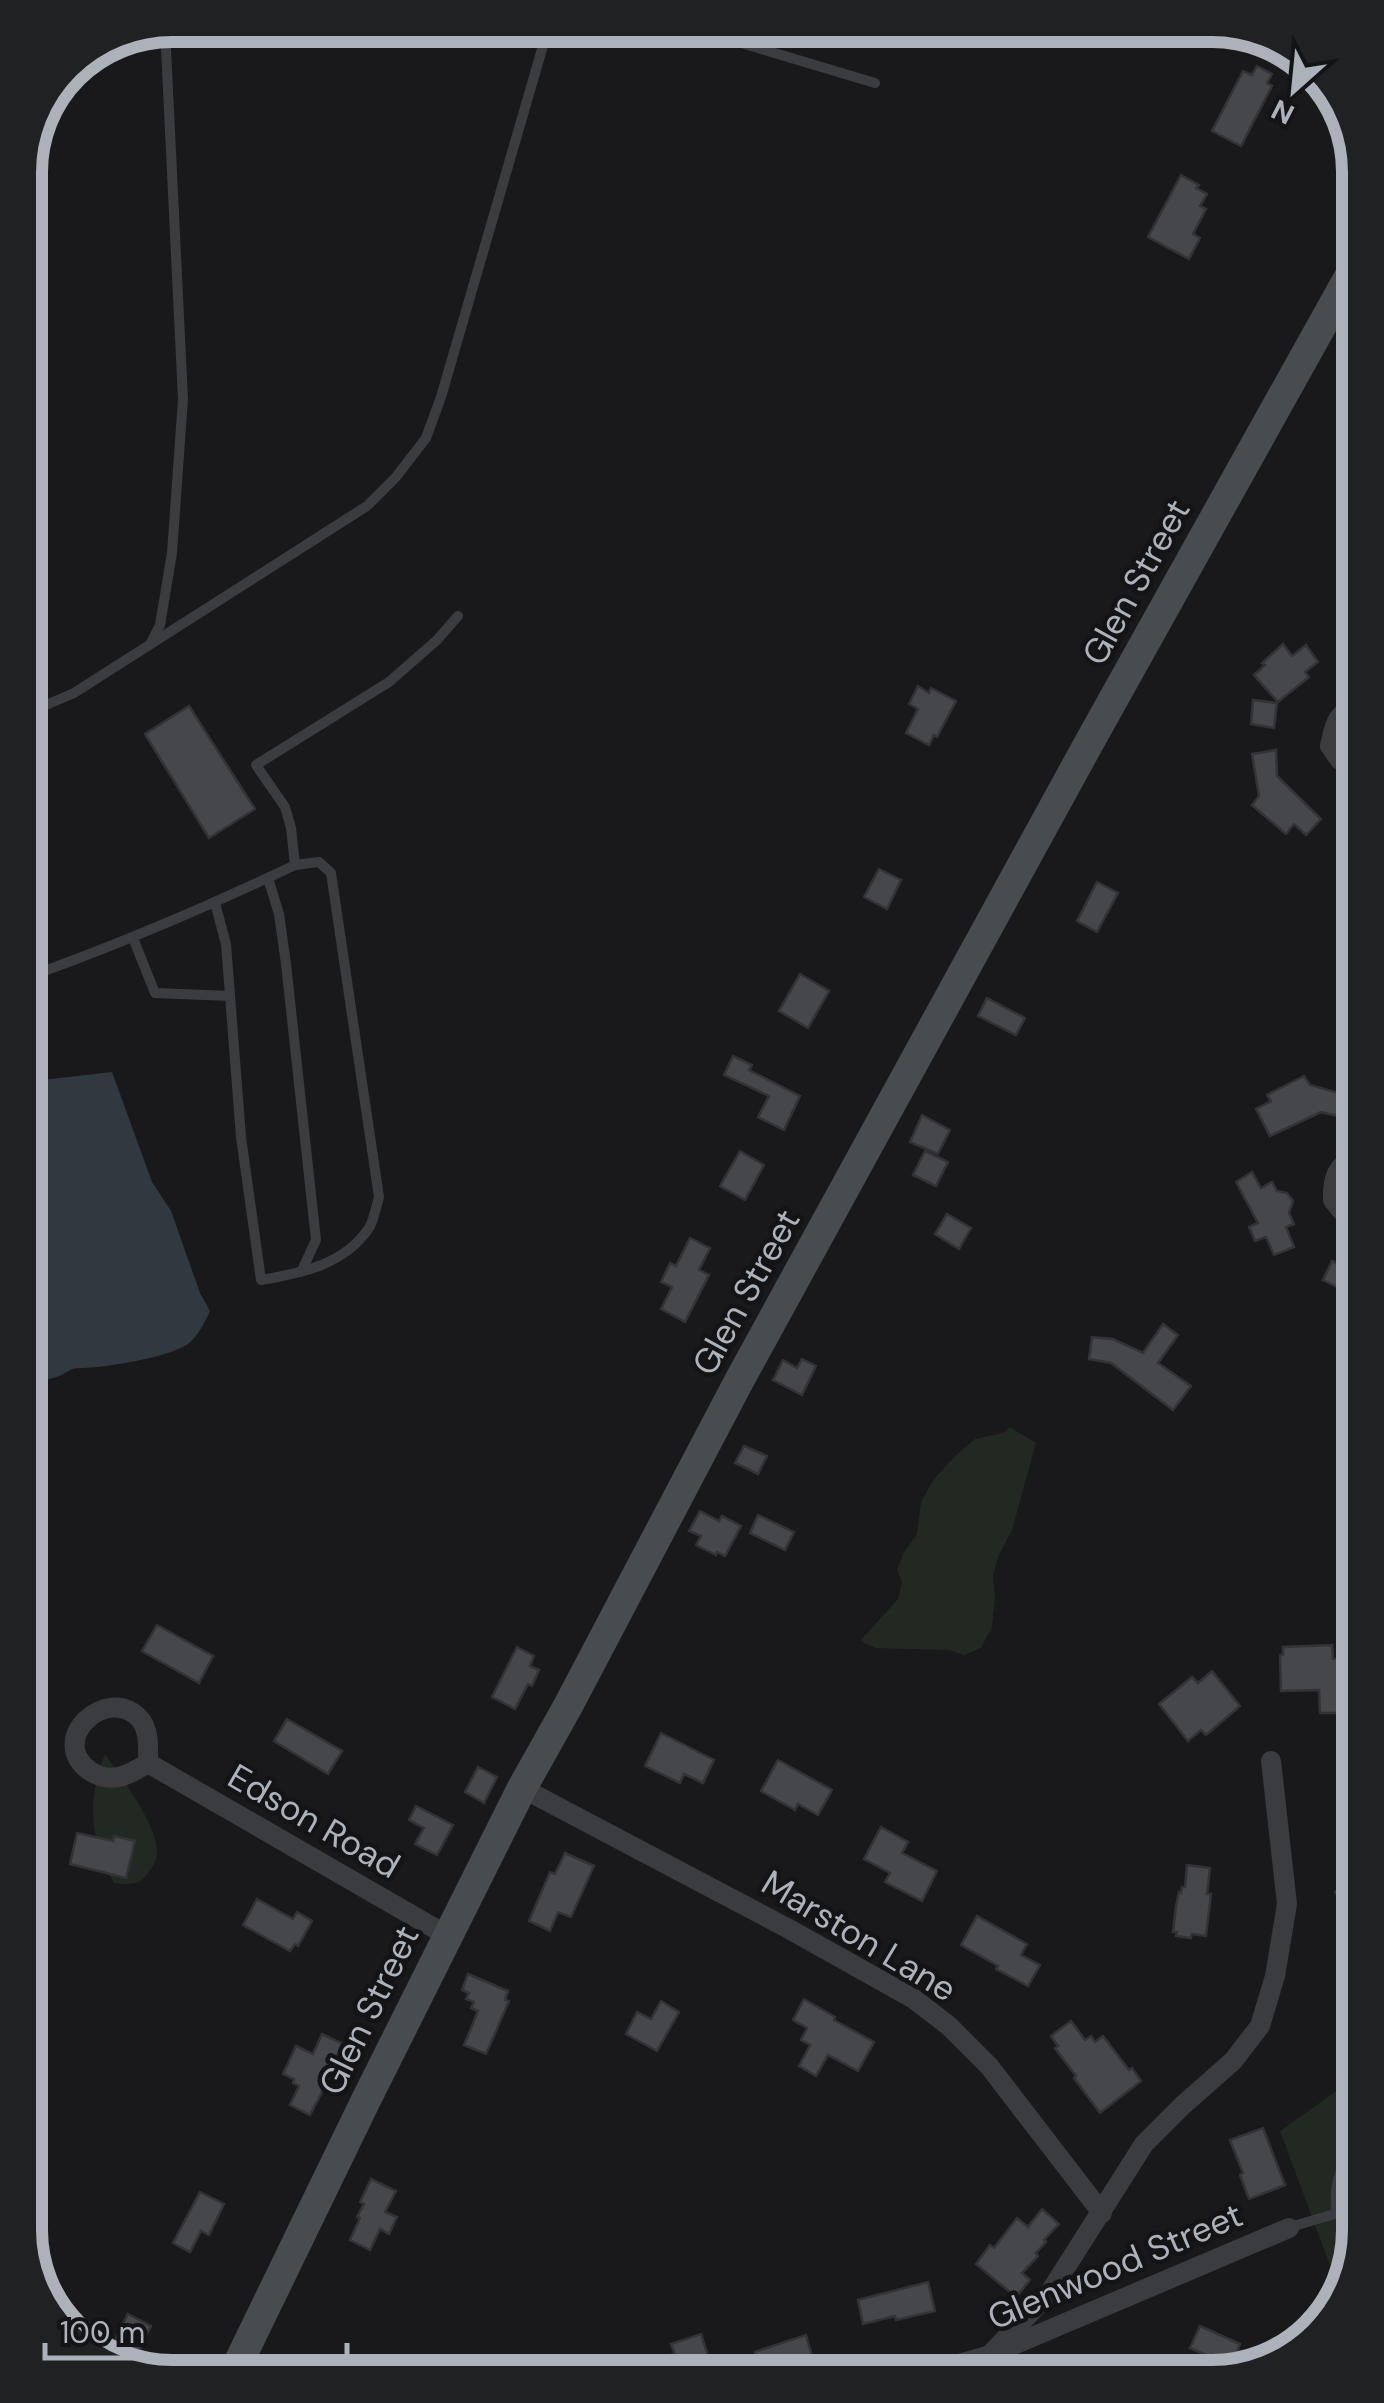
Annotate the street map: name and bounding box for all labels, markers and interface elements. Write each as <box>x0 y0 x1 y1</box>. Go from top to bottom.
north arrow <box>1244 40 1344 140</box>
text: N <box>1265 91 1300 133</box>
street label: Glen Street <box>1072 491 1200 673</box>
street label: Glen Street <box>682 1201 810 1383</box>
street label: Edson Road <box>220 1753 408 1889</box>
street label: Marston Lane <box>753 1860 965 2012</box>
street label: Glen Street <box>308 1918 430 2102</box>
street label: Glenwood Street <box>981 2192 1249 2340</box>
scale bar <box>45 2298 348 2360</box>
text: 100 m <box>60 2313 145 2352</box>

